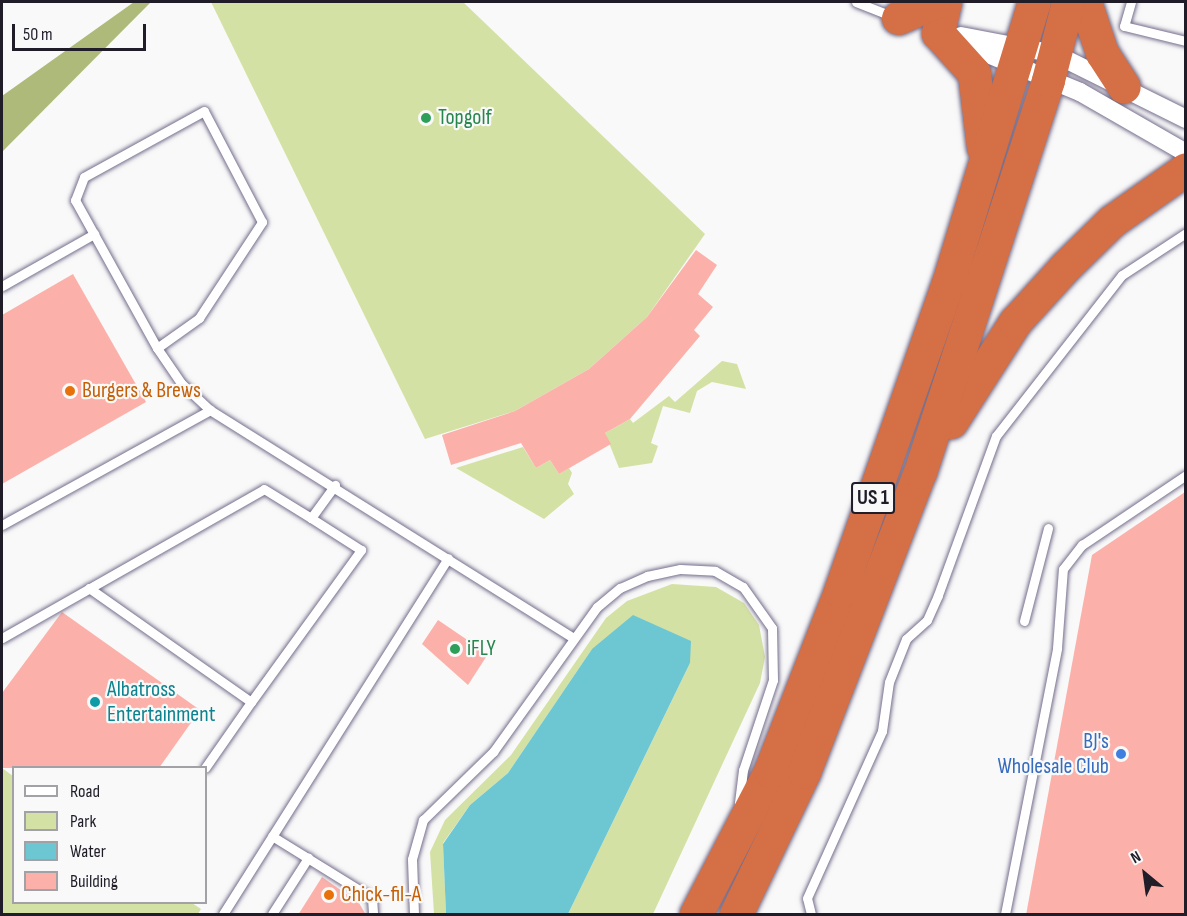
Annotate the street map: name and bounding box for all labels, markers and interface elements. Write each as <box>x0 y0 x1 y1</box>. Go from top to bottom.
scale bar <box>15 12 148 50</box>
text: 50 m <box>23 24 53 45</box>
place label: Topgolf <box>438 105 492 131</box>
marker: Topgolf <box>419 111 433 125</box>
place label: Burgers & Brews <box>82 378 201 404</box>
marker: Burgers & Brews <box>63 384 77 398</box>
road number: US 1 <box>850 480 896 516</box>
place label: iFLY <box>467 636 496 662</box>
marker: iFLY <box>448 642 462 656</box>
place label: Albatross Entertainment <box>107 676 215 728</box>
marker: Albatross Entertainment <box>88 695 102 709</box>
place label: BJ's Wholesale Club <box>997 728 1109 780</box>
marker: BJ's Wholesale Club <box>1114 747 1128 761</box>
legend <box>12 766 207 904</box>
text: Road <box>70 781 100 802</box>
text: Park <box>70 811 96 832</box>
text: Water <box>70 841 106 862</box>
north arrow <box>1115 844 1175 904</box>
text: N <box>1128 847 1144 868</box>
text: Building <box>70 871 118 892</box>
place label: Chick-fil-A <box>341 882 421 908</box>
marker: Chick-fil-A <box>322 888 336 902</box>

